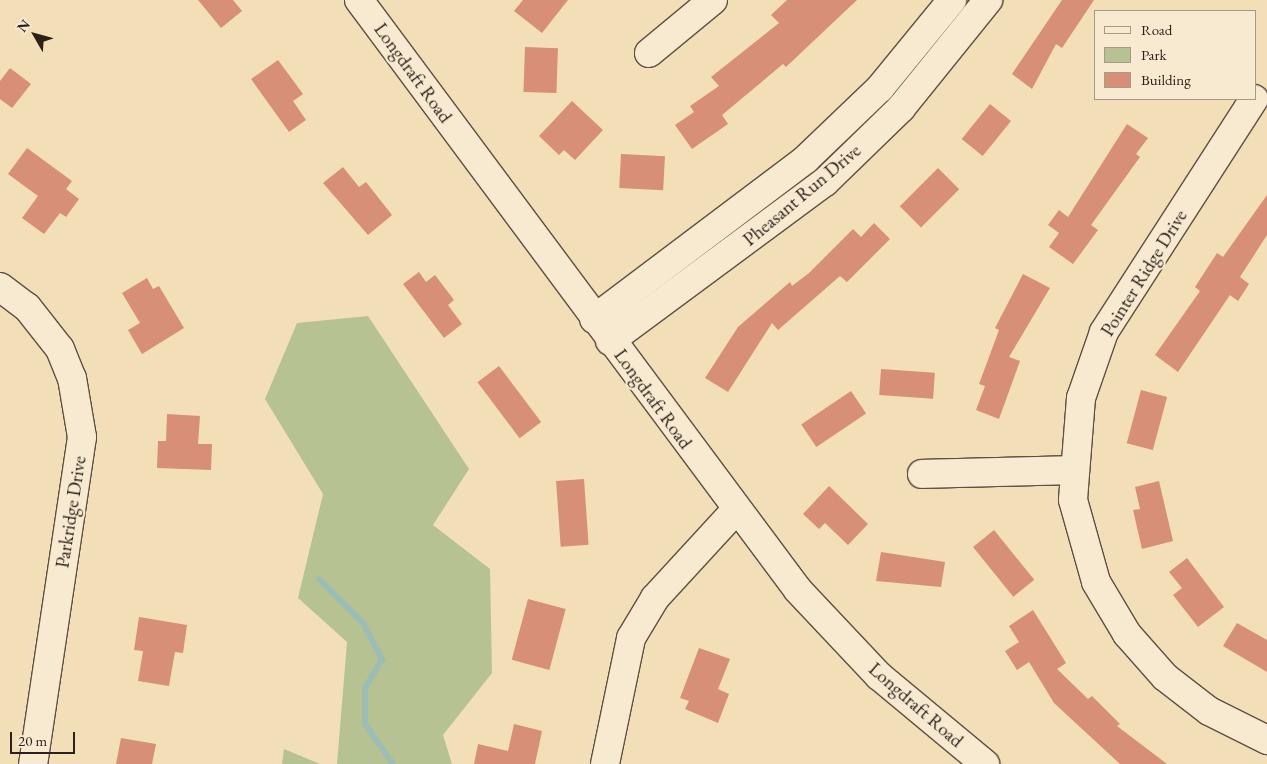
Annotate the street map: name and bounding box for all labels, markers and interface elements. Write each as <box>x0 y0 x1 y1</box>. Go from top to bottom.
north arrow <box>10 10 60 60</box>
legend <box>1094 10 1257 100</box>
text: N <box>13 16 34 36</box>
street label: Longdraft Road <box>369 19 457 127</box>
text: Road <box>1141 20 1172 39</box>
text: Park <box>1141 45 1167 64</box>
text: Building <box>1141 70 1191 89</box>
street label: Pheasant Run Drive <box>738 139 866 251</box>
street label: Pointer Ridge Drive <box>1096 205 1192 341</box>
street label: Longdraft Road <box>609 345 697 453</box>
street label: Parkridge Drive <box>51 454 91 570</box>
street label: Longdraft Road <box>864 658 968 752</box>
scale bar <box>12 722 78 754</box>
text: 20 m <box>18 731 47 750</box>

